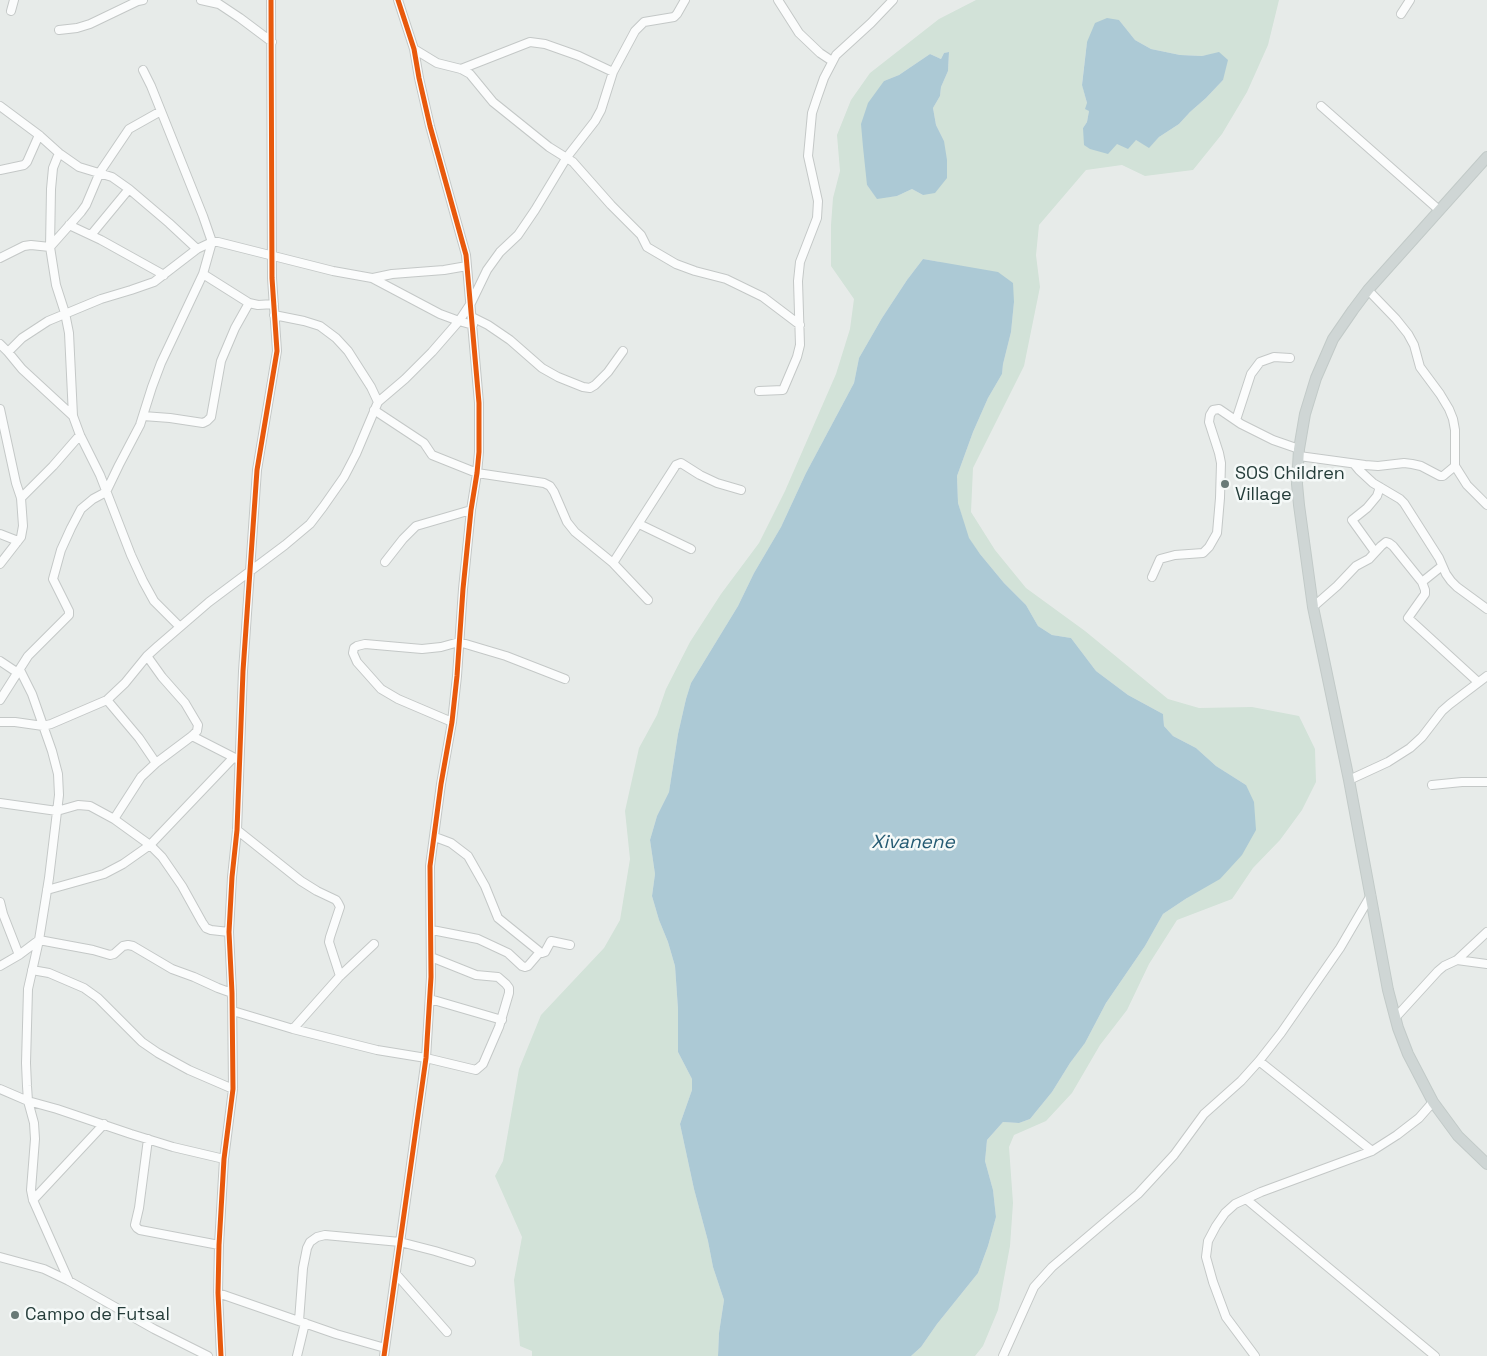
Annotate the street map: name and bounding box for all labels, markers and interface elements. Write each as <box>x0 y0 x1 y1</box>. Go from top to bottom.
place label: SOS Children Village <box>1235 463 1345 506</box>
marker: SOS Children Village <box>1219 478 1231 490</box>
water label: Xivanene <box>871 832 955 854</box>
place label: Campo de Futsal <box>25 1304 170 1326</box>
marker: Campo de Futsal <box>9 1309 21 1321</box>

